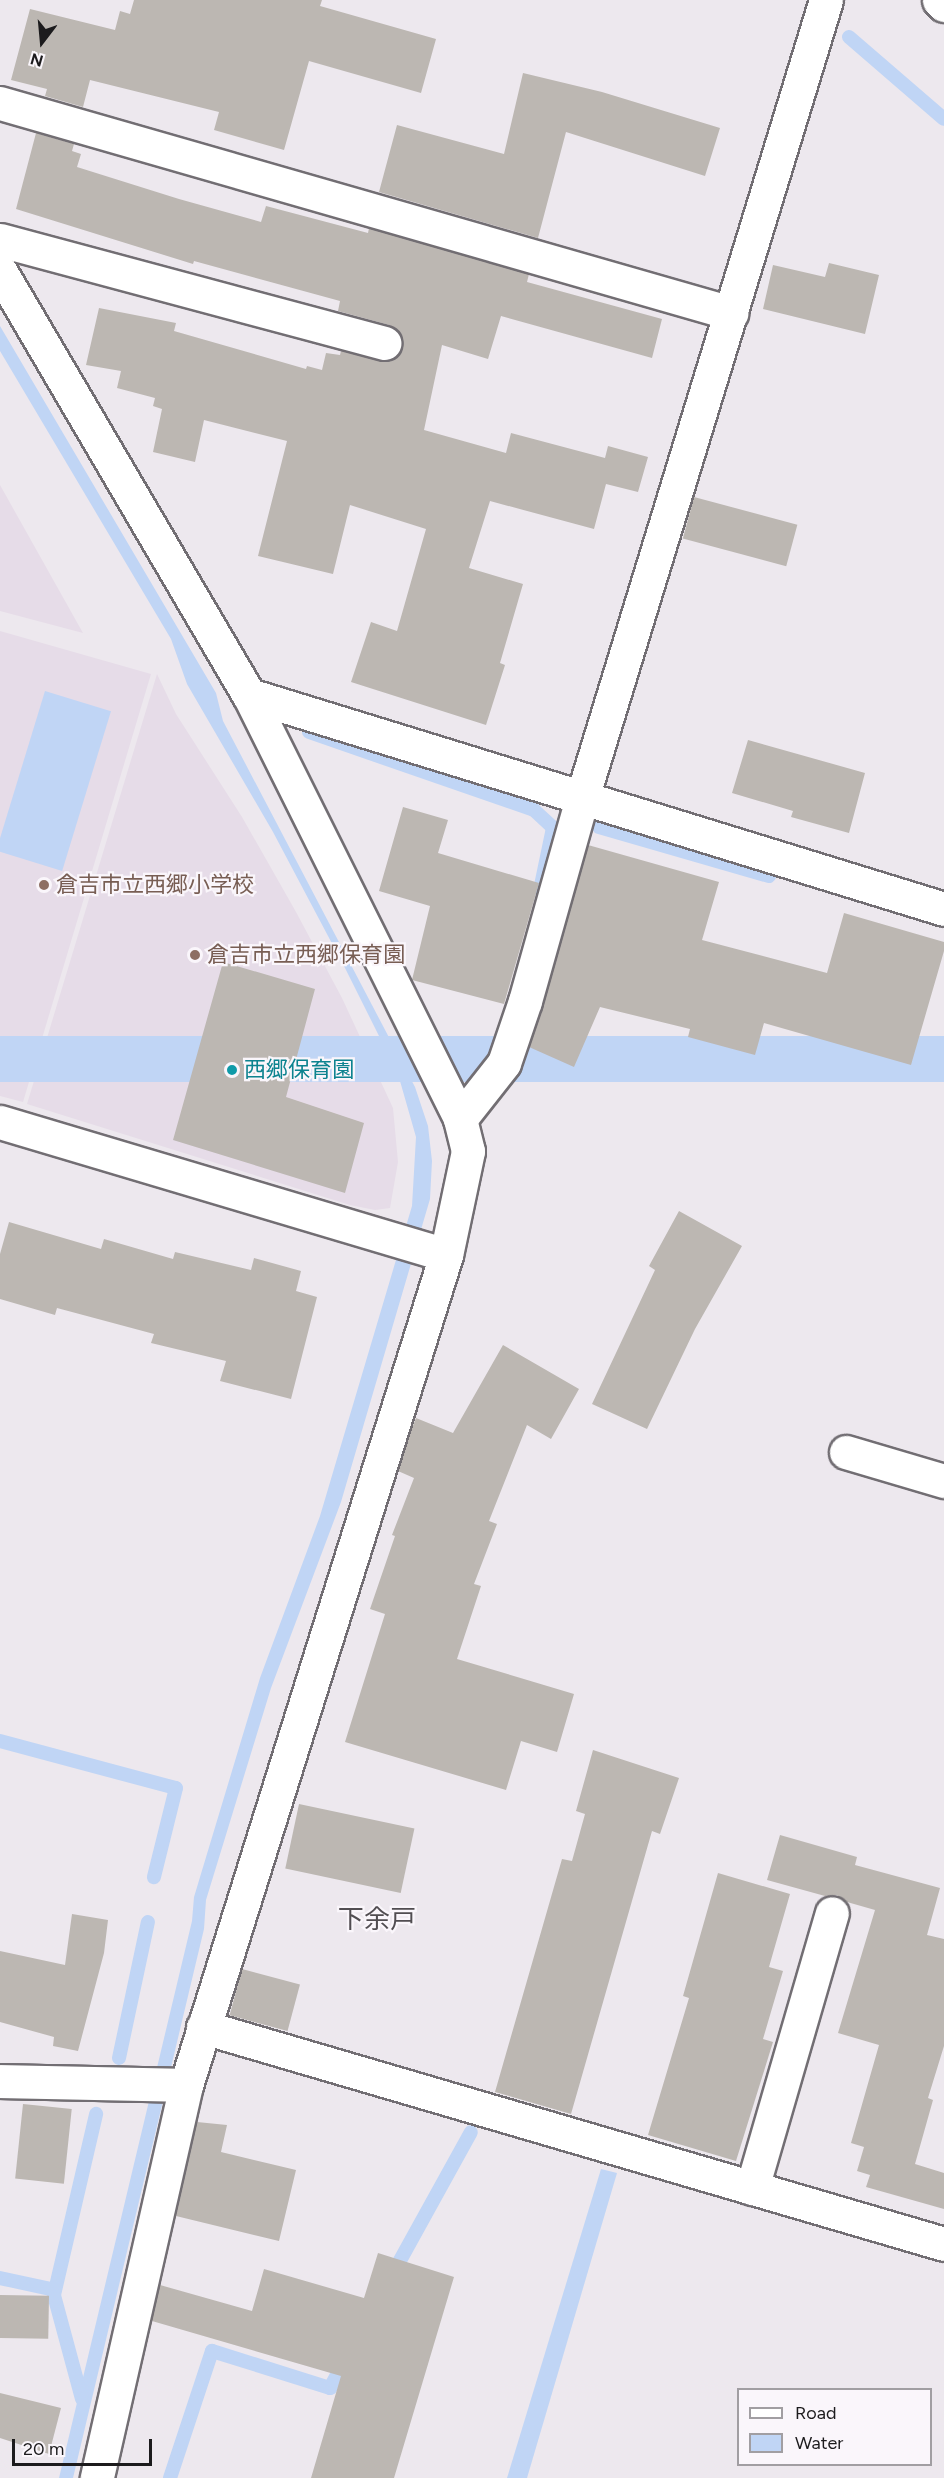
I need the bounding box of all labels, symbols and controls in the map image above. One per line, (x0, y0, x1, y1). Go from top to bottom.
north arrow (12, 12, 72, 72)
text: N (28, 49, 45, 71)
place label: 倉吉市立西郷小学校 (56, 872, 254, 898)
marker: 倉吉市立西郷小学校 (37, 878, 51, 892)
place label: 倉吉市立西郷保育園 (207, 942, 405, 968)
marker: 倉吉市立西郷保育園 (188, 948, 202, 962)
place label: 西郷保育園 (244, 1057, 354, 1083)
marker: 西郷保育園 (225, 1063, 239, 1077)
district label: 下余戸 (338, 1904, 416, 1936)
legend (737, 2388, 932, 2466)
text: Road (795, 2402, 836, 2424)
scale bar (15, 2427, 154, 2465)
text: Water (795, 2432, 843, 2454)
text: 20 m (23, 2438, 64, 2460)

